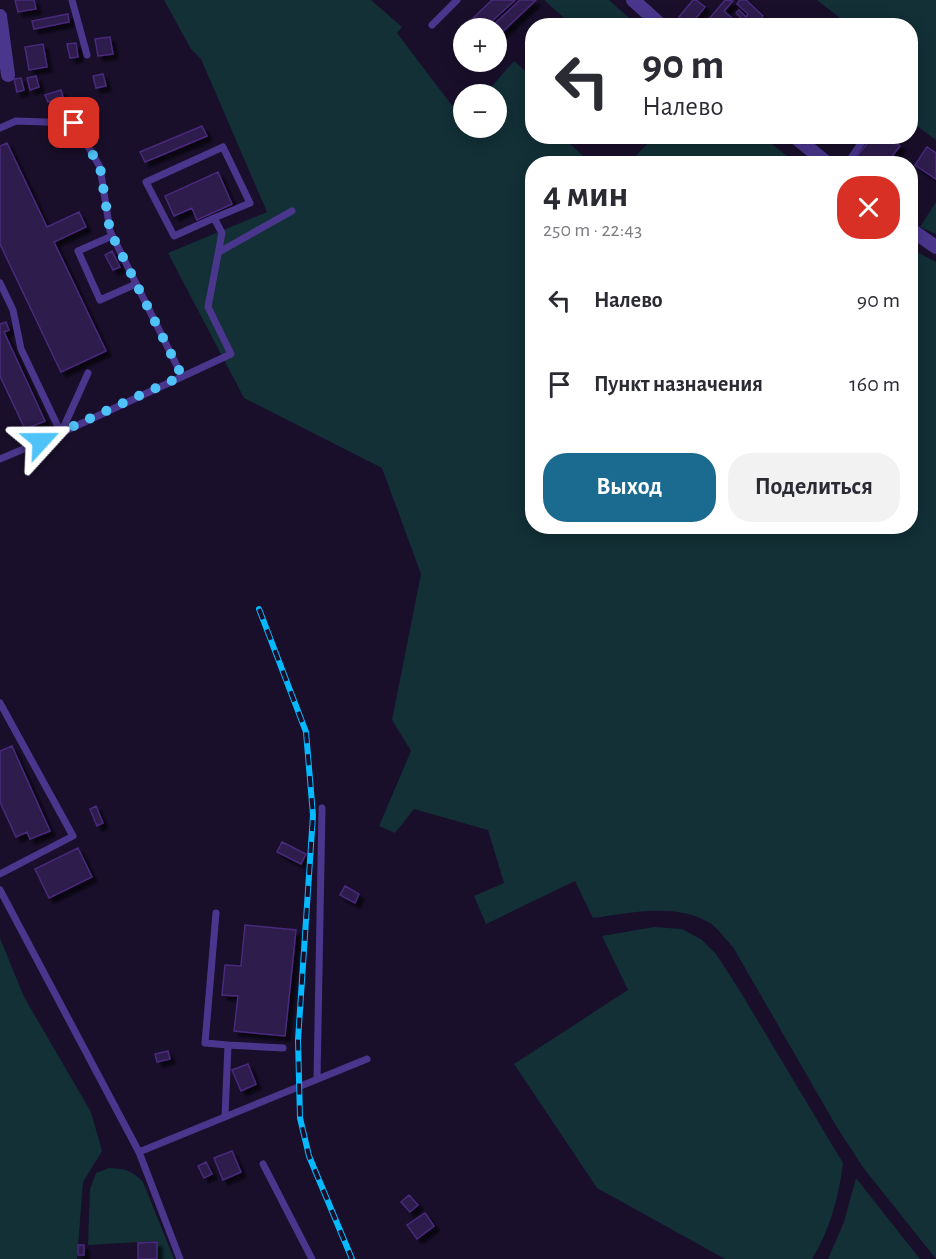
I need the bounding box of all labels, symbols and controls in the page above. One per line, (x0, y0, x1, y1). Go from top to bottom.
map controls (453, 18, 507, 138)
button: + (453, 18, 507, 72)
icon: left (543, 42, 621, 120)
text: 90 m (642, 44, 724, 86)
button: − (453, 84, 507, 138)
text: Налево (642, 93, 724, 120)
pin (48, 97, 99, 148)
icon: arrive (57, 106, 90, 139)
button: close (837, 176, 900, 239)
text: 4 мин (543, 177, 628, 213)
text: 250 m · 22:43 (543, 220, 642, 240)
icon: left (543, 284, 576, 317)
text: Налево (594, 289, 663, 311)
text: 90 m (857, 289, 900, 311)
icon: arrive (543, 368, 576, 401)
text: Пункт назначения (594, 373, 763, 395)
text: 160 m (849, 373, 900, 395)
position arrow (9, 409, 73, 473)
button: Выход (543, 453, 716, 522)
button: Поделиться (728, 453, 900, 522)

